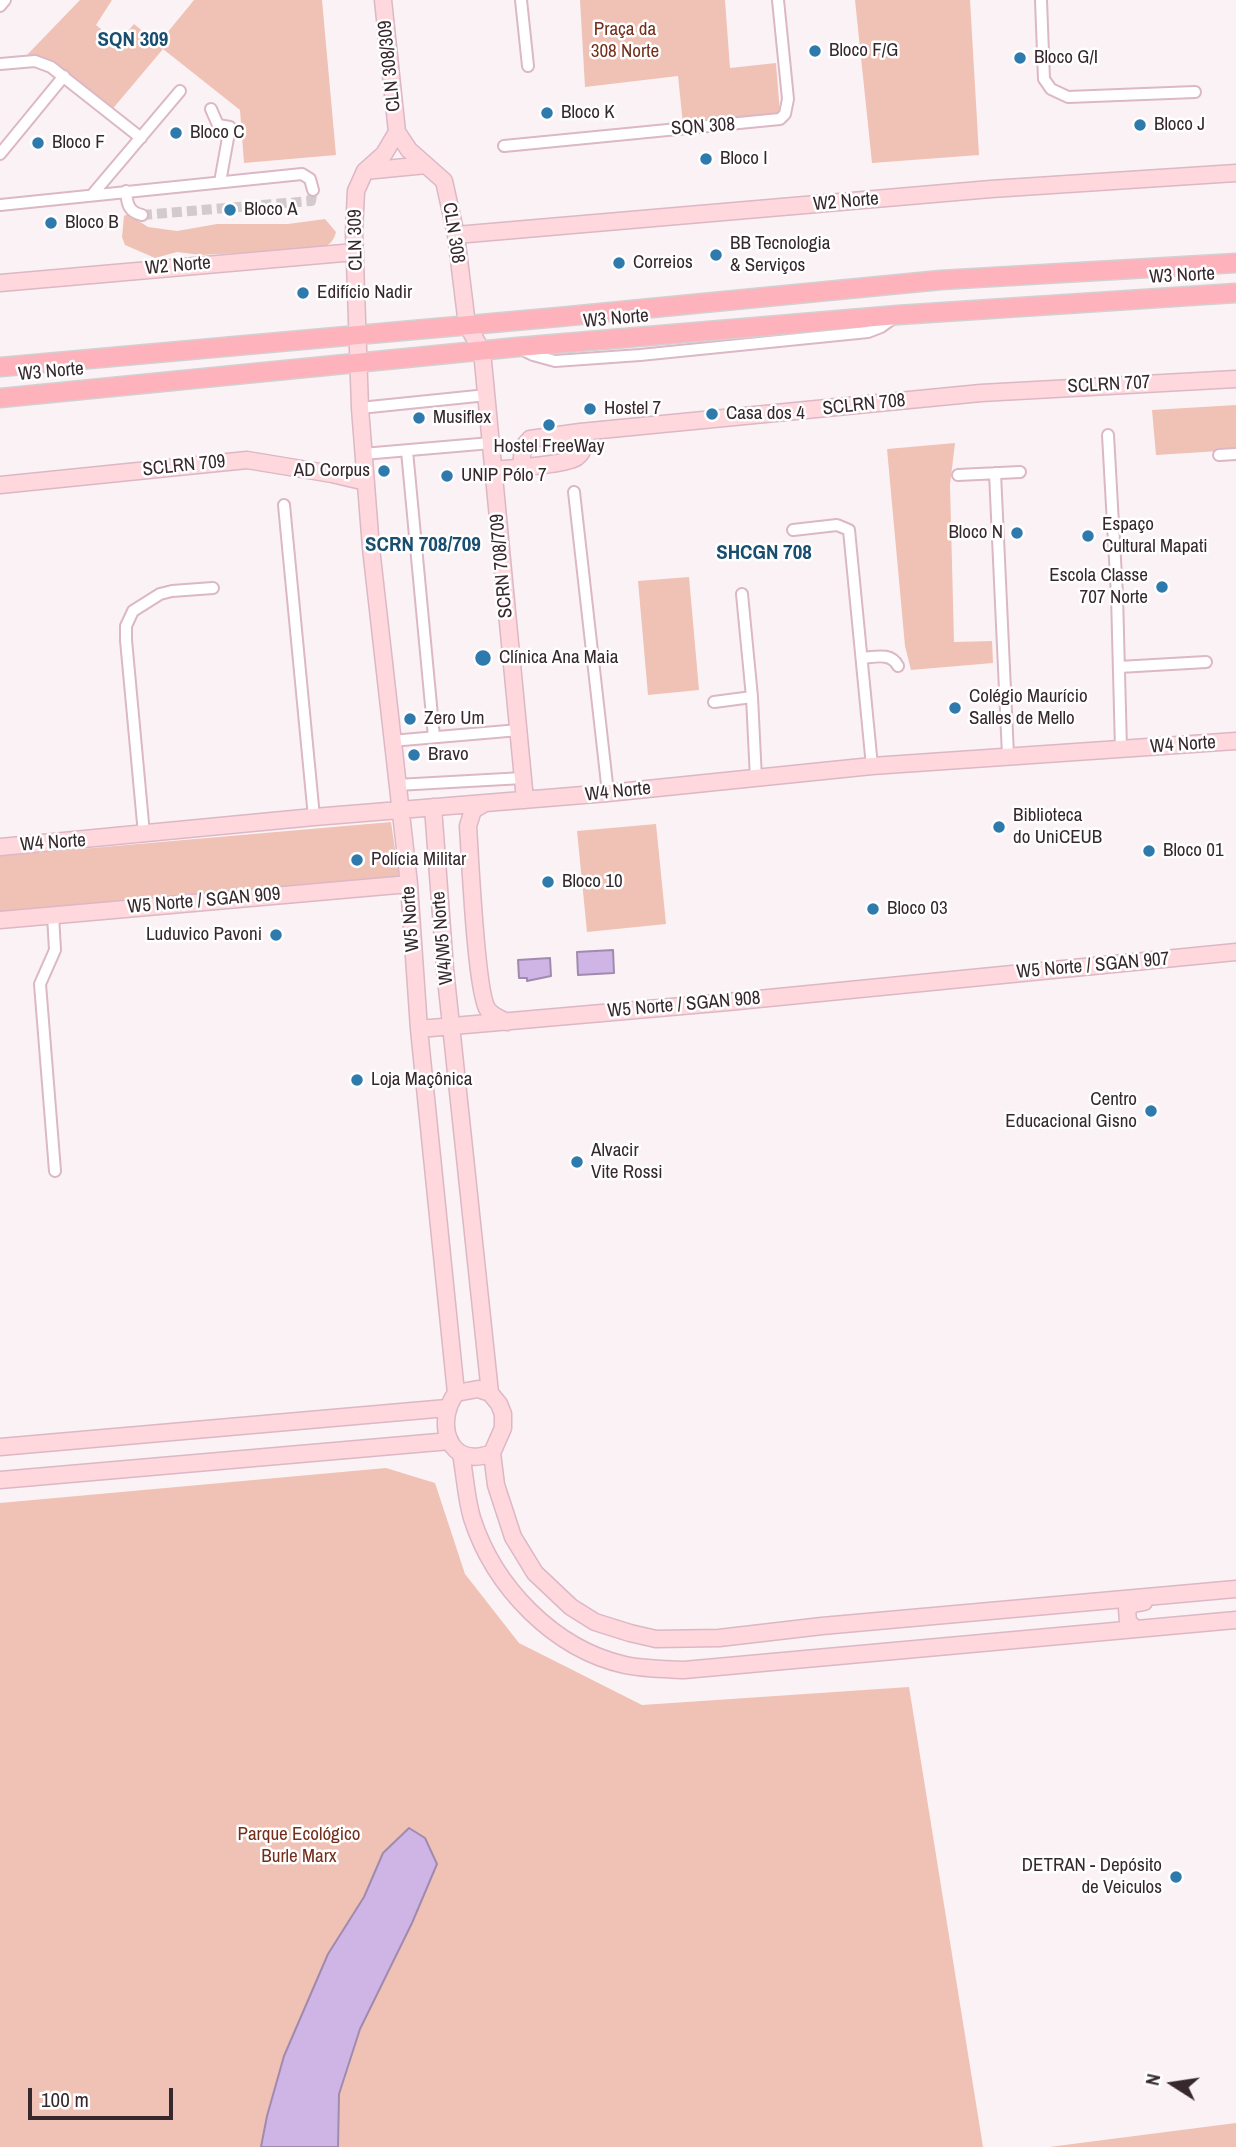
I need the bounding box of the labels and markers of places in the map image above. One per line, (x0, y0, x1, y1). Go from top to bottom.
place label: Bloco F/G (829, 40, 898, 62)
marker: Bloco F/G (807, 43, 823, 59)
place label: Bloco G/I (1034, 47, 1098, 69)
marker: Bloco G/I (1012, 50, 1028, 66)
place label: Bloco K (561, 102, 615, 124)
marker: Bloco K (539, 105, 555, 121)
place label: Bloco J (1154, 114, 1205, 136)
marker: Bloco J (1132, 117, 1148, 133)
place label: Bloco C (190, 122, 245, 144)
marker: Bloco C (168, 125, 184, 141)
place label: Bloco F (52, 132, 105, 154)
marker: Bloco F (30, 135, 46, 151)
place label: Bloco I (720, 148, 768, 170)
marker: Bloco I (698, 151, 714, 167)
place label: Bloco A (244, 199, 298, 221)
marker: Bloco A (222, 202, 238, 218)
place label: Bloco B (65, 212, 119, 234)
marker: Bloco B (43, 215, 59, 231)
place label: BB Tecnologia & Serviços (730, 233, 830, 277)
marker: BB Tecnologia & Serviços (708, 247, 724, 263)
place label: Correios (633, 252, 693, 274)
marker: Correios (611, 255, 627, 271)
place label: Edifício Nadir (317, 282, 412, 304)
marker: Edifício Nadir (295, 285, 311, 301)
place label: Hostel 7 (604, 398, 661, 420)
marker: Hostel 7 (582, 401, 598, 417)
place label: Casa dos 4 (726, 403, 805, 425)
marker: Casa dos 4 (704, 406, 720, 422)
place label: Musiflex (433, 407, 491, 429)
marker: Musiflex (411, 410, 427, 426)
marker: Hostel FreeWay (541, 417, 557, 433)
place label: Hostel FreeWay (493, 436, 605, 458)
place label: AD Corpus (294, 460, 370, 482)
marker: AD Corpus (376, 463, 392, 479)
place label: UNIP Pólo 7 (461, 465, 547, 487)
marker: UNIP Pólo 7 (439, 468, 455, 484)
place label: Espaço Cultural Mapati (1102, 514, 1208, 558)
place label: Bloco N (948, 522, 1003, 544)
marker: Bloco N (1009, 525, 1025, 541)
marker: Espaço Cultural Mapati (1080, 528, 1096, 544)
place label: Escola Classe 707 Norte (1049, 565, 1148, 609)
marker: Escola Classe 707 Norte (1154, 579, 1170, 595)
place label: Clínica Ana Maia (499, 647, 619, 669)
marker: Clínica Ana Maia (473, 648, 493, 668)
place label: Colégio Maurício Salles de Mello (969, 686, 1088, 730)
marker: Colégio Maurício Salles de Mello (947, 700, 963, 716)
place label: Zero Um (424, 708, 485, 730)
marker: Zero Um (402, 711, 418, 727)
place label: Bravo (428, 744, 469, 766)
marker: Bravo (406, 747, 422, 763)
place label: Biblioteca do UniCEUB (1013, 805, 1102, 849)
marker: Biblioteca do UniCEUB (991, 819, 1007, 835)
place label: Bloco 01 (1163, 840, 1224, 862)
marker: Bloco 01 (1141, 843, 1157, 859)
place label: Polícia Militar (371, 849, 466, 871)
marker: Polícia Militar (349, 852, 365, 868)
place label: Bloco 10 (562, 871, 623, 893)
marker: Bloco 10 (540, 874, 556, 890)
place label: Bloco 03 (887, 898, 948, 920)
marker: Bloco 03 (865, 901, 881, 917)
place label: Luduvico Pavoni (146, 924, 262, 946)
marker: Luduvico Pavoni (268, 927, 284, 943)
place label: Loja Maçônica (371, 1069, 472, 1091)
marker: Loja Maçônica (349, 1072, 365, 1088)
place label: Centro Educacional Gisno (1005, 1089, 1137, 1133)
marker: Centro Educacional Gisno (1143, 1103, 1159, 1119)
place label: Alvacir Vite Rossi (591, 1140, 663, 1184)
marker: Alvacir Vite Rossi (569, 1154, 585, 1170)
place label: DETRAN - Depósito de Veiculos (1022, 1855, 1162, 1899)
marker: DETRAN - Depósito de Veiculos (1168, 1869, 1184, 1885)

